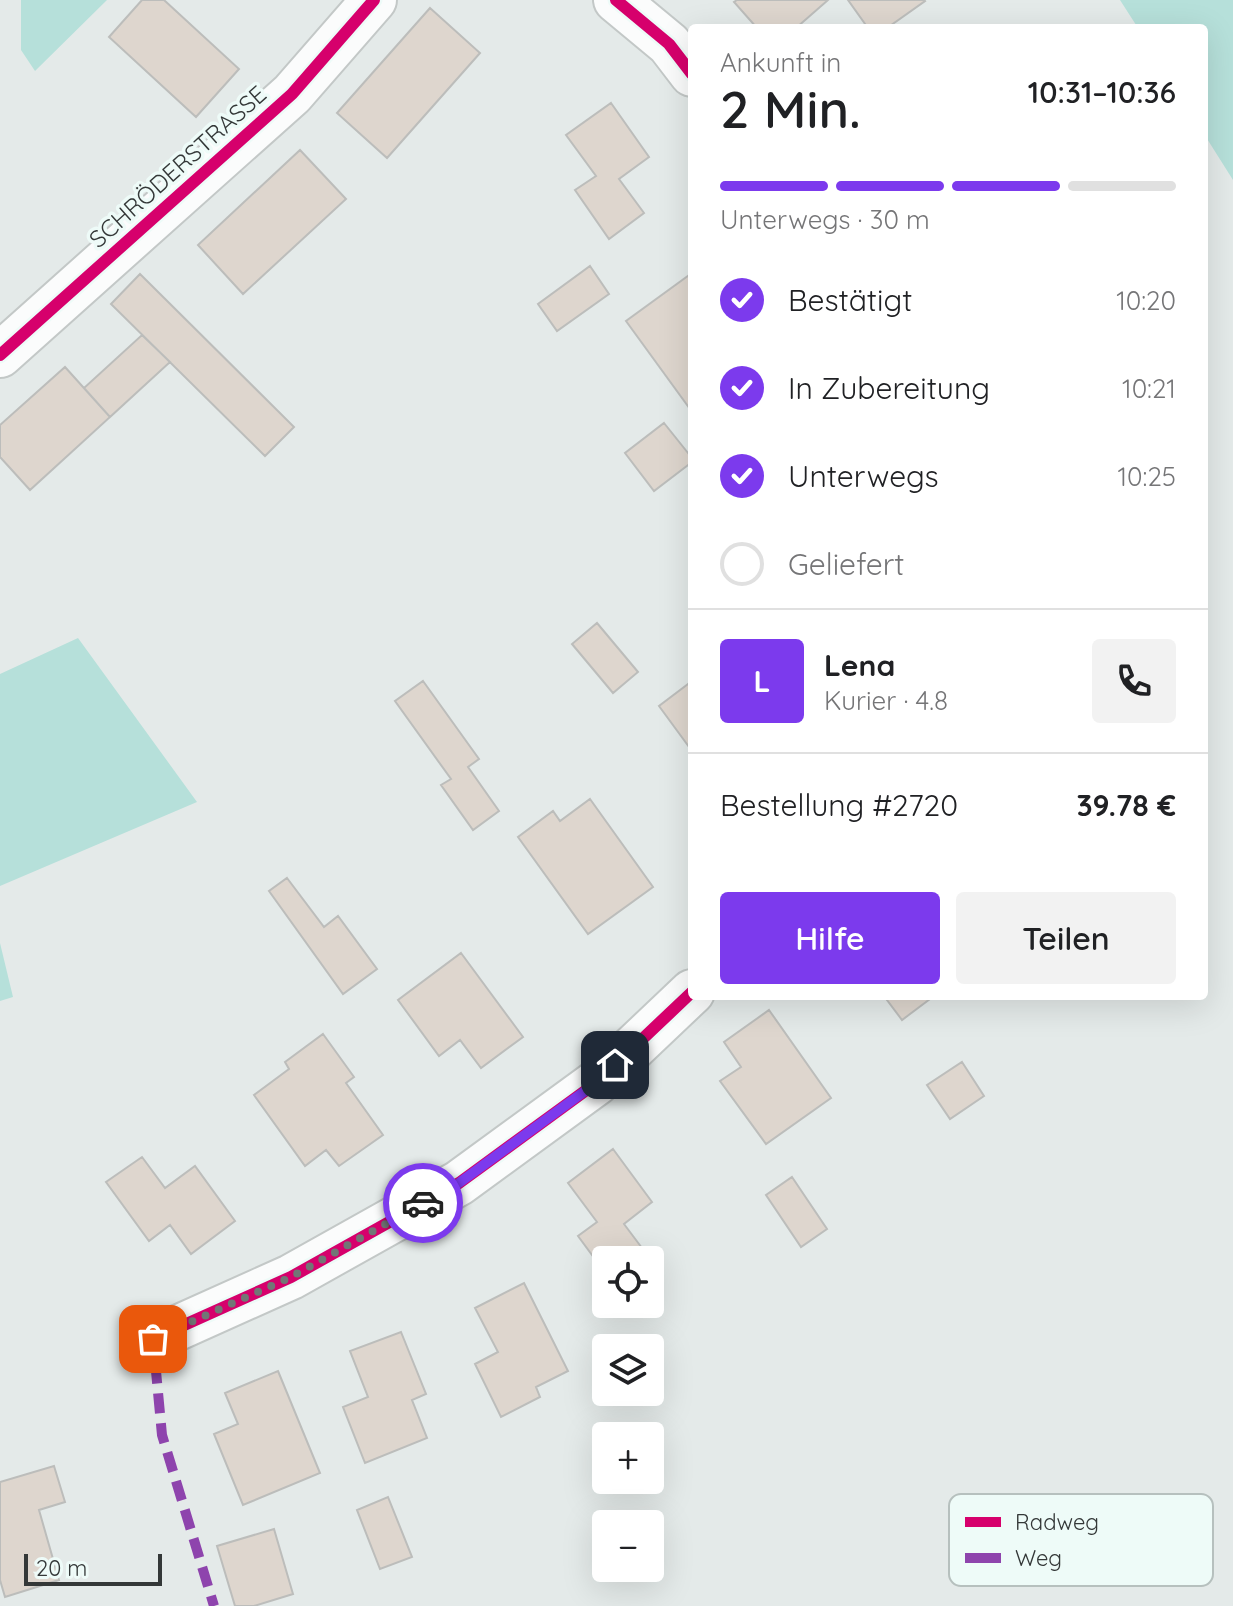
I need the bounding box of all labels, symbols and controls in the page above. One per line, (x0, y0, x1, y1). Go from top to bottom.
text: Ankunft in (720, 46, 841, 79)
text: 10:31–10:36 (1028, 73, 1176, 111)
text: 2 Min. (720, 76, 861, 141)
street label: SCHRÖDERSTRASSE (83, 79, 272, 254)
text: Unterwegs · 30 m (720, 203, 930, 236)
icon: check (720, 278, 764, 322)
text: Bestätigt (788, 281, 912, 319)
text: 10:20 (1116, 284, 1176, 317)
icon: check (720, 366, 764, 410)
text: In Zubereitung (788, 369, 990, 407)
text: 10:21 (1122, 372, 1176, 405)
icon: check (720, 454, 764, 498)
text: Unterwegs (788, 457, 939, 495)
text: 10:25 (1117, 460, 1176, 493)
text: Geliefert (788, 545, 904, 583)
button: phone (1092, 639, 1176, 723)
text: Lena (824, 646, 895, 684)
text: L (754, 662, 770, 700)
text: Kurier · 4.8 (824, 684, 948, 717)
text: Bestellung #2720 (720, 786, 958, 824)
text: 39.78 € (1076, 786, 1176, 824)
button: Hilfe (720, 892, 940, 984)
button: Teilen (956, 892, 1176, 984)
pin (581, 1031, 649, 1099)
icon: home (593, 1043, 637, 1087)
courier (383, 1163, 463, 1243)
icon: car (401, 1181, 445, 1225)
map controls (592, 1246, 664, 1582)
button: locate (592, 1246, 664, 1318)
pin (119, 1305, 187, 1373)
icon: bag (131, 1317, 175, 1361)
button: layers (592, 1334, 664, 1406)
button: + (592, 1422, 664, 1494)
legend (949, 1494, 1213, 1586)
text: Radweg (1015, 1508, 1099, 1536)
button: − (592, 1510, 664, 1582)
text: Weg (1015, 1544, 1062, 1572)
scale bar (24, 1550, 162, 1586)
text: 20 m (36, 1554, 87, 1582)

